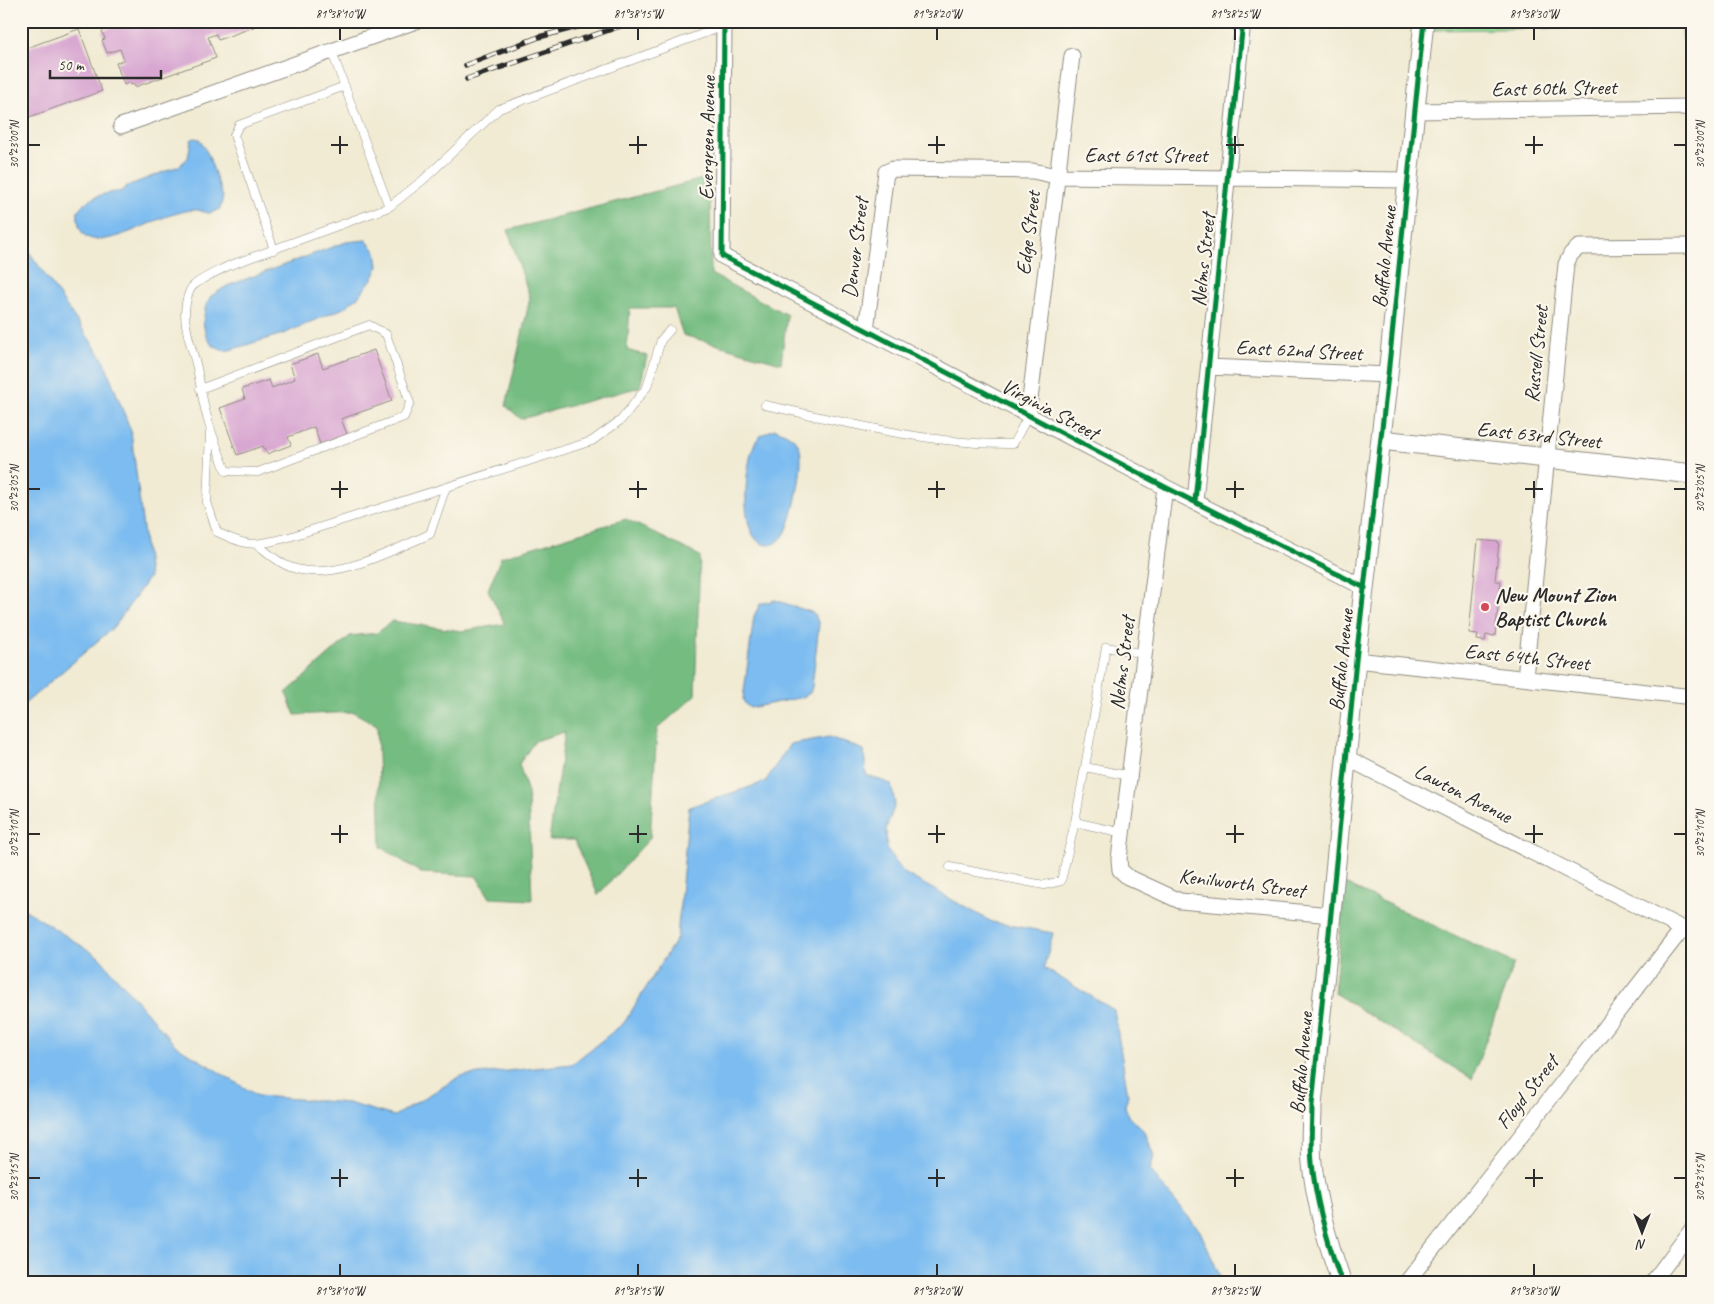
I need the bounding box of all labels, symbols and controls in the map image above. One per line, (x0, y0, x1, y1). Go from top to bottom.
text: 81°38'10"W (316, 6, 367, 22)
text: 81°38'15"W (614, 6, 665, 22)
text: 81°38'20"W (913, 6, 964, 22)
text: 81°38'25"W (1211, 6, 1262, 22)
text: 81°38'30"W (1510, 6, 1561, 22)
scale bar (50, 48, 161, 80)
text: 50 m (58, 56, 85, 75)
street label: East 60th Street (1491, 74, 1619, 102)
street label: Evergreen Avenue (693, 75, 721, 200)
text: 30°23'00"N (6, 120, 22, 169)
text: 30°23'00"N (1692, 120, 1708, 169)
street label: East 61st Street (1085, 142, 1209, 168)
street label: Edge Street (1010, 188, 1046, 276)
street label: Denver Street (836, 193, 874, 300)
street label: Buffalo Avenue (1366, 204, 1402, 309)
street label: Nelms Street (1185, 209, 1221, 308)
street label: Russell Street (1518, 302, 1554, 404)
street label: East 62nd Street (1235, 334, 1365, 366)
street label: Virginia Street (997, 373, 1106, 447)
street label: East 63rd Street (1476, 416, 1604, 455)
text: 30°23'05"N (6, 464, 22, 513)
text: 30°23'05"N (1692, 464, 1708, 513)
place label: New Mount Zion Baptist Church (1495, 582, 1617, 632)
marker: New Mount Zion Baptist Church (1479, 601, 1491, 613)
street label: Buffalo Avenue (1323, 607, 1359, 712)
street label: Nelms Street (1103, 612, 1141, 711)
street label: East 64th Street (1463, 638, 1593, 677)
street label: Lawton Avenue (1410, 757, 1517, 829)
text: 30°23'10"N (6, 809, 22, 858)
text: 30°23'10"N (1692, 809, 1708, 858)
street label: Kenilworth Street (1178, 862, 1309, 904)
street label: Buffalo Avenue (1284, 1010, 1318, 1115)
street label: Floyd Street (1490, 1047, 1566, 1134)
text: 30°23'15"N (6, 1153, 22, 1202)
text: 30°23'15"N (1692, 1153, 1708, 1202)
north arrow (1616, 1206, 1666, 1256)
text: N (1635, 1236, 1646, 1253)
text: 81°38'10"W (316, 1283, 367, 1299)
text: 81°38'15"W (614, 1283, 665, 1299)
text: 81°38'20"W (913, 1283, 964, 1299)
text: 81°38'25"W (1211, 1283, 1262, 1299)
text: 81°38'30"W (1510, 1283, 1561, 1299)

